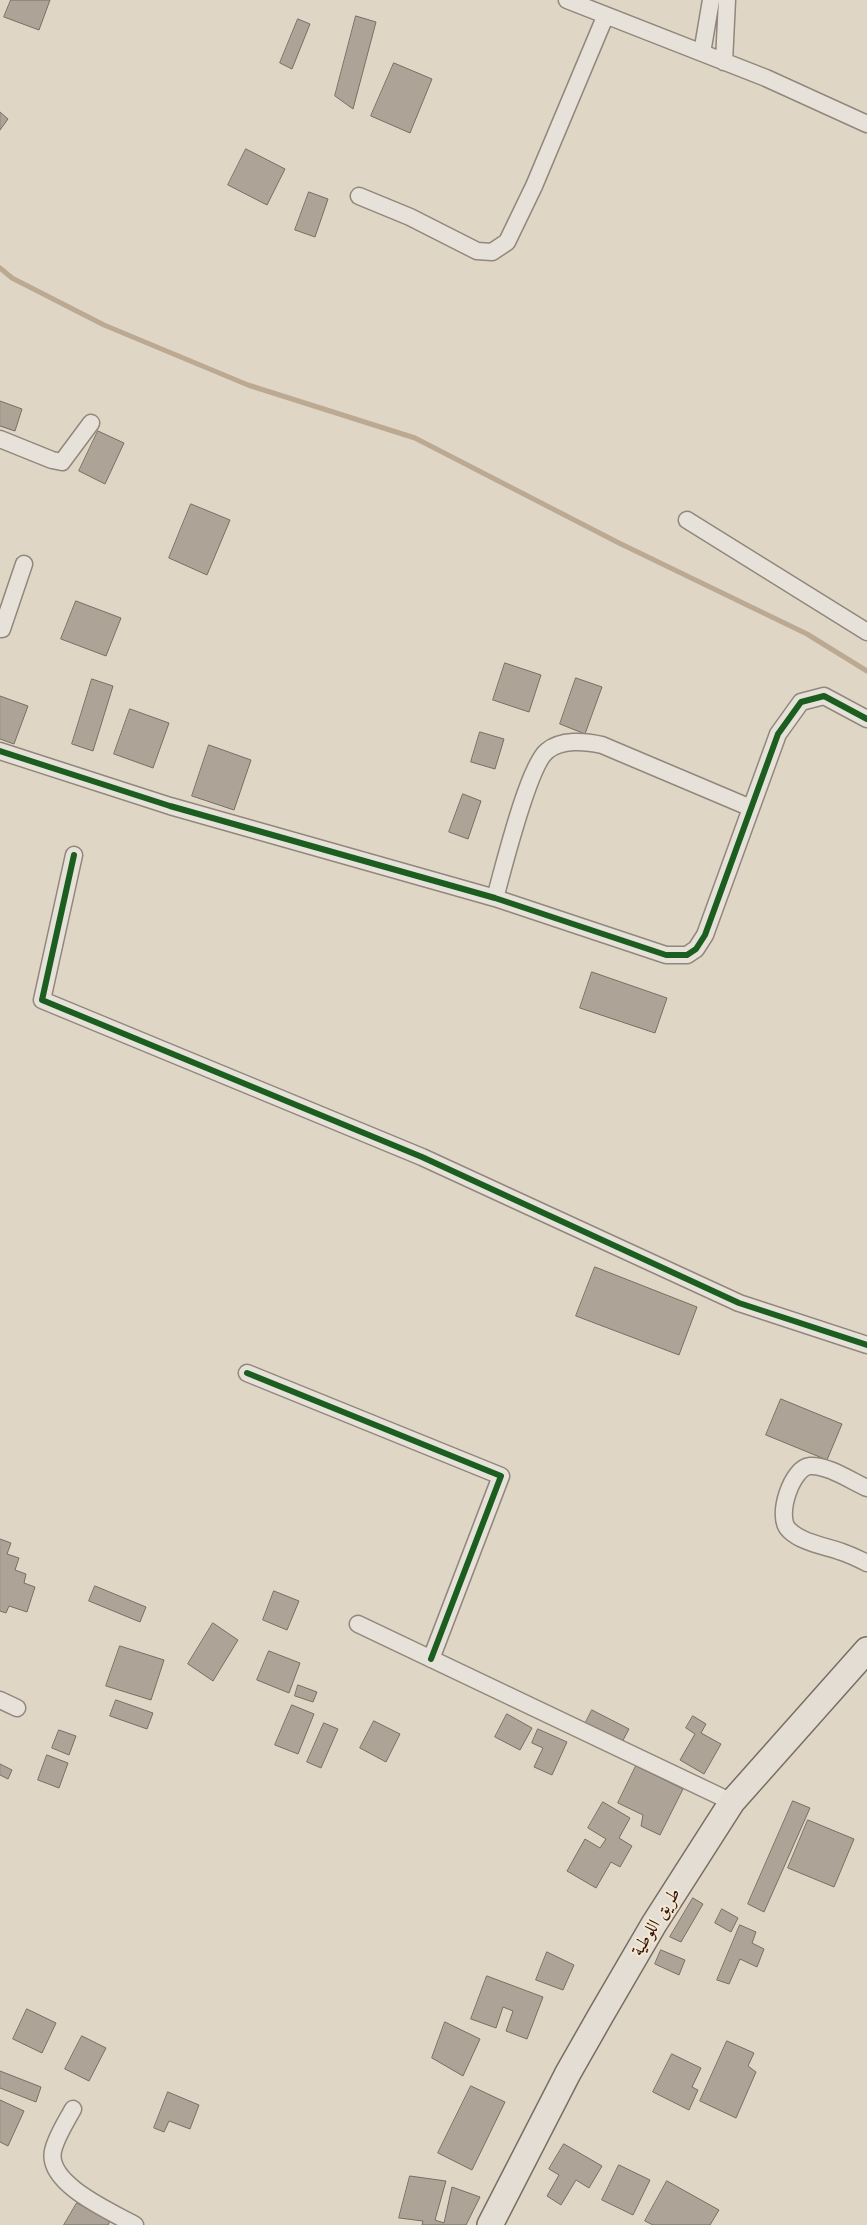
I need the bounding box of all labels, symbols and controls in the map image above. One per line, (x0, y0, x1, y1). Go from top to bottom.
street label: طريق اللوطية (627, 1884, 685, 1960)

